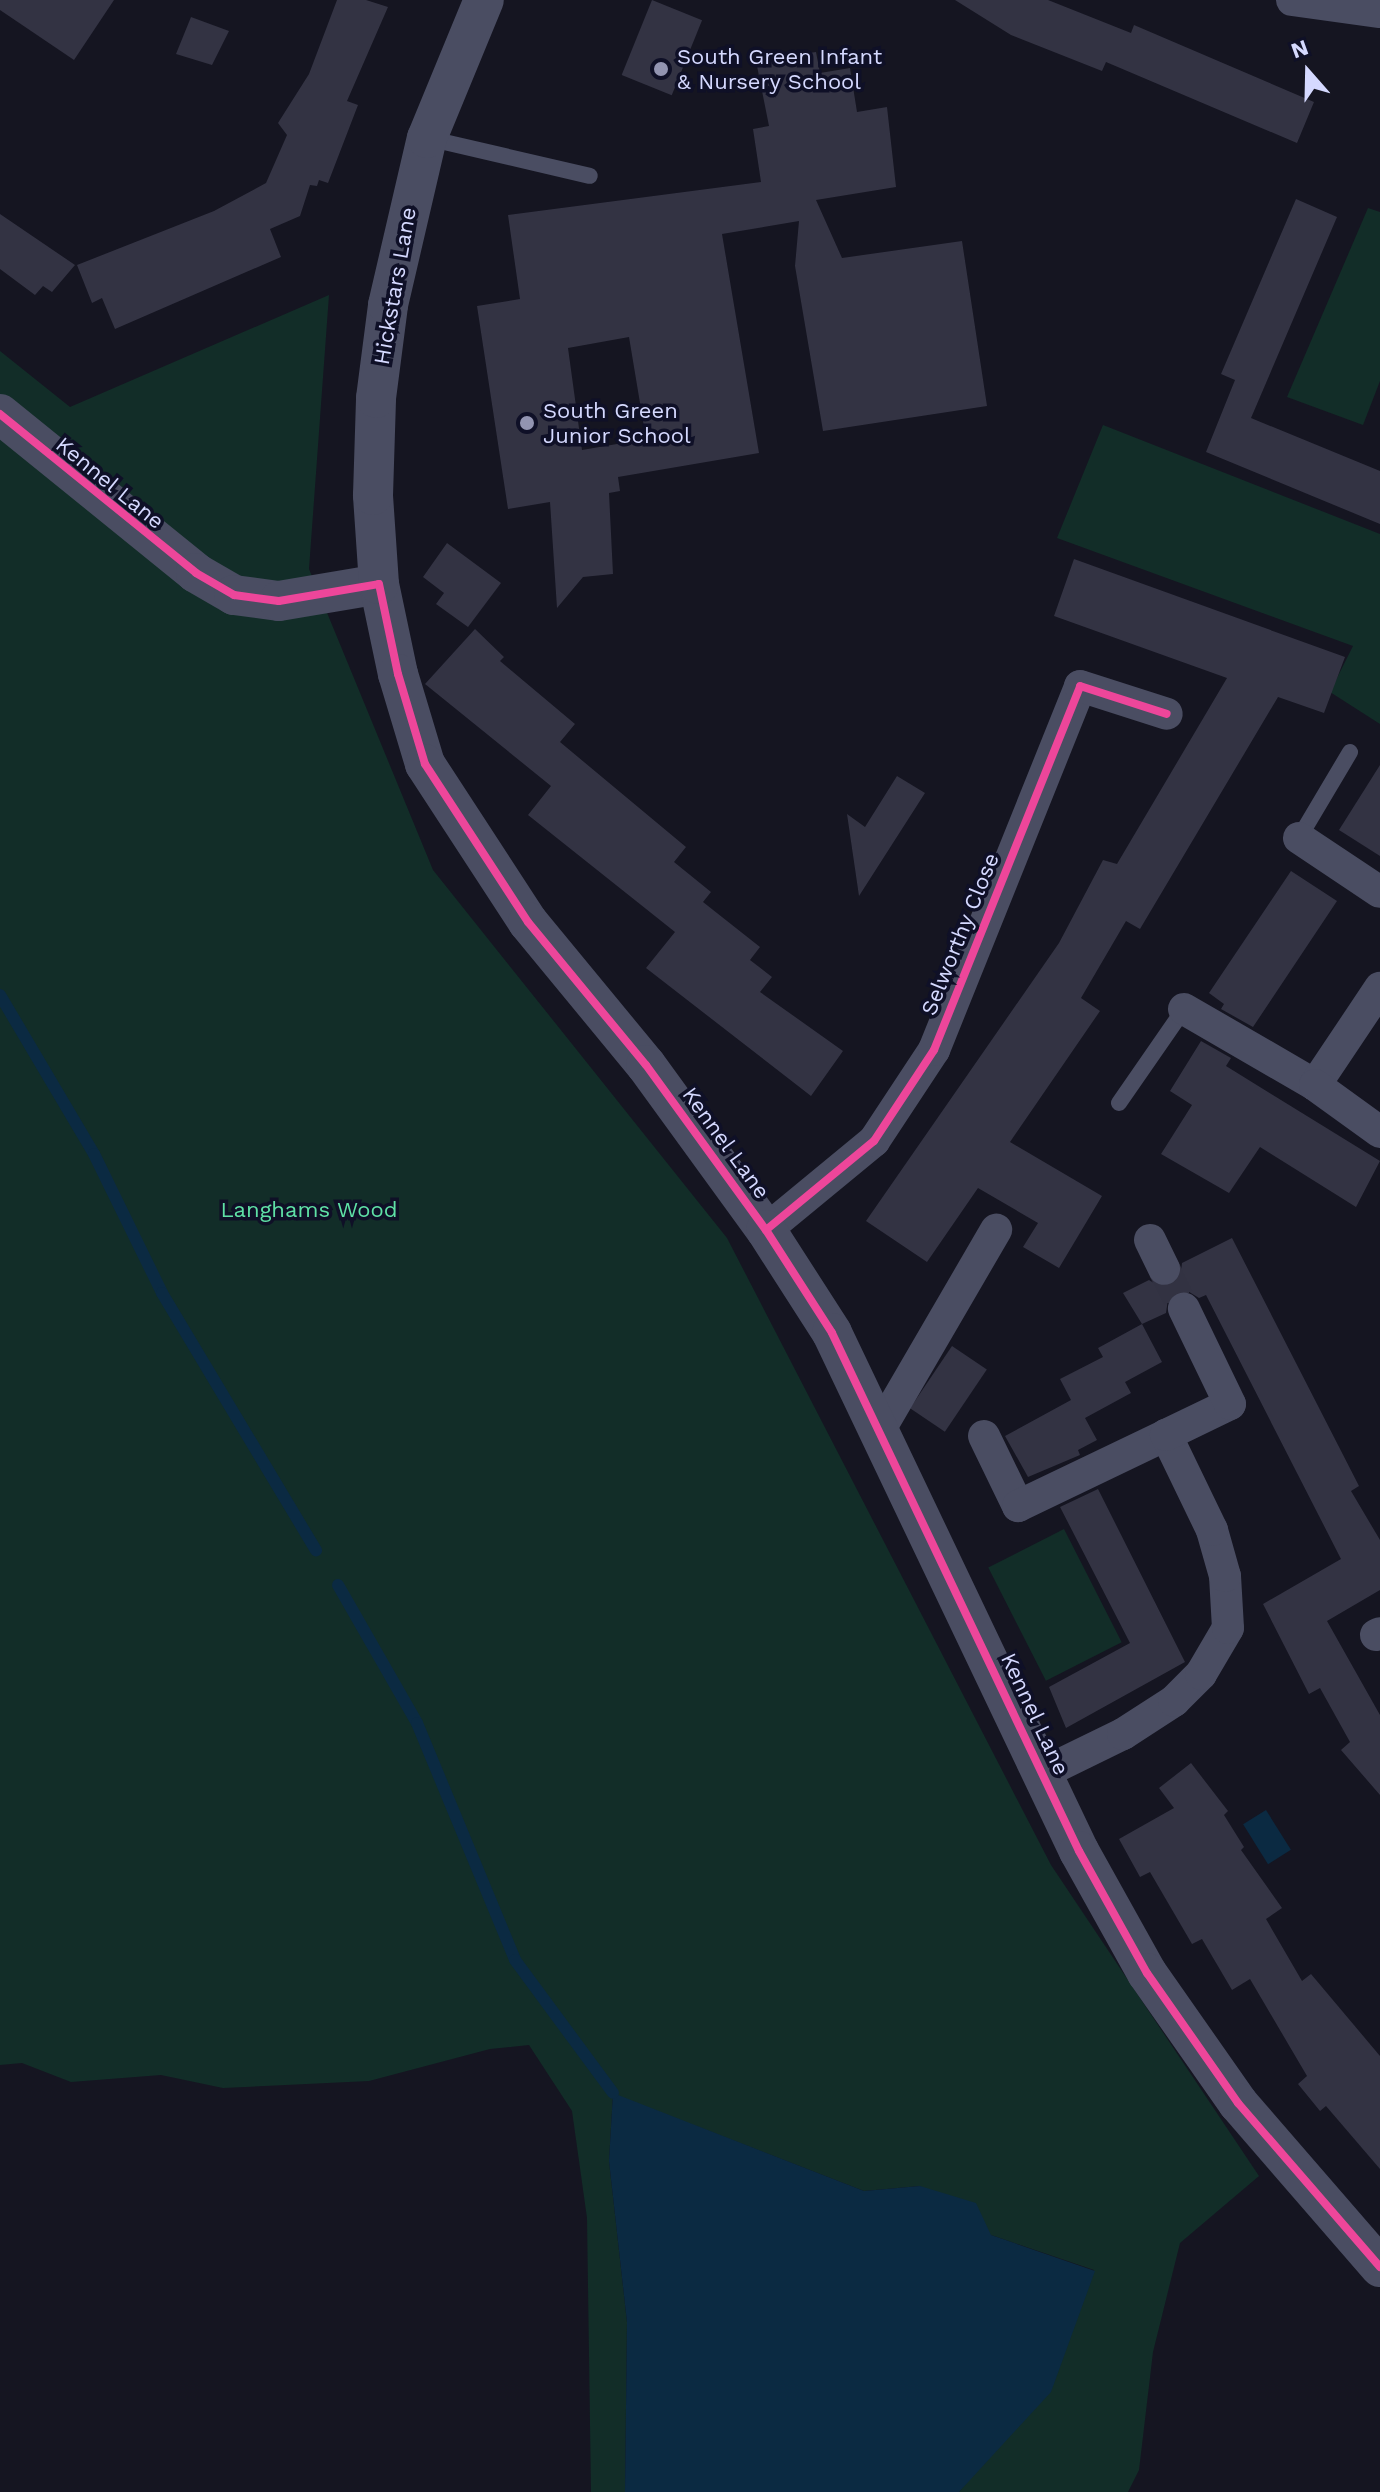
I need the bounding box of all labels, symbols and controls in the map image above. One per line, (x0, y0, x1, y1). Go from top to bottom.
north arrow (1268, 32, 1348, 112)
text: N (1288, 34, 1312, 64)
place label: South Green Infant & Nursery School (677, 43, 882, 94)
marker: South Green Infant & Nursery School (652, 60, 670, 78)
street label: Hickstars Lane (368, 205, 422, 367)
place label: South Green Junior School (543, 397, 691, 448)
marker: South Green Junior School (518, 414, 536, 432)
street label: Kennel Lane (50, 431, 170, 535)
street label: Selworthy Close (915, 849, 1005, 1019)
street label: Kennel Lane (676, 1082, 776, 1204)
park label: Langhams Wood (220, 1197, 398, 1223)
street label: Kennel Lane (995, 1648, 1075, 1780)

